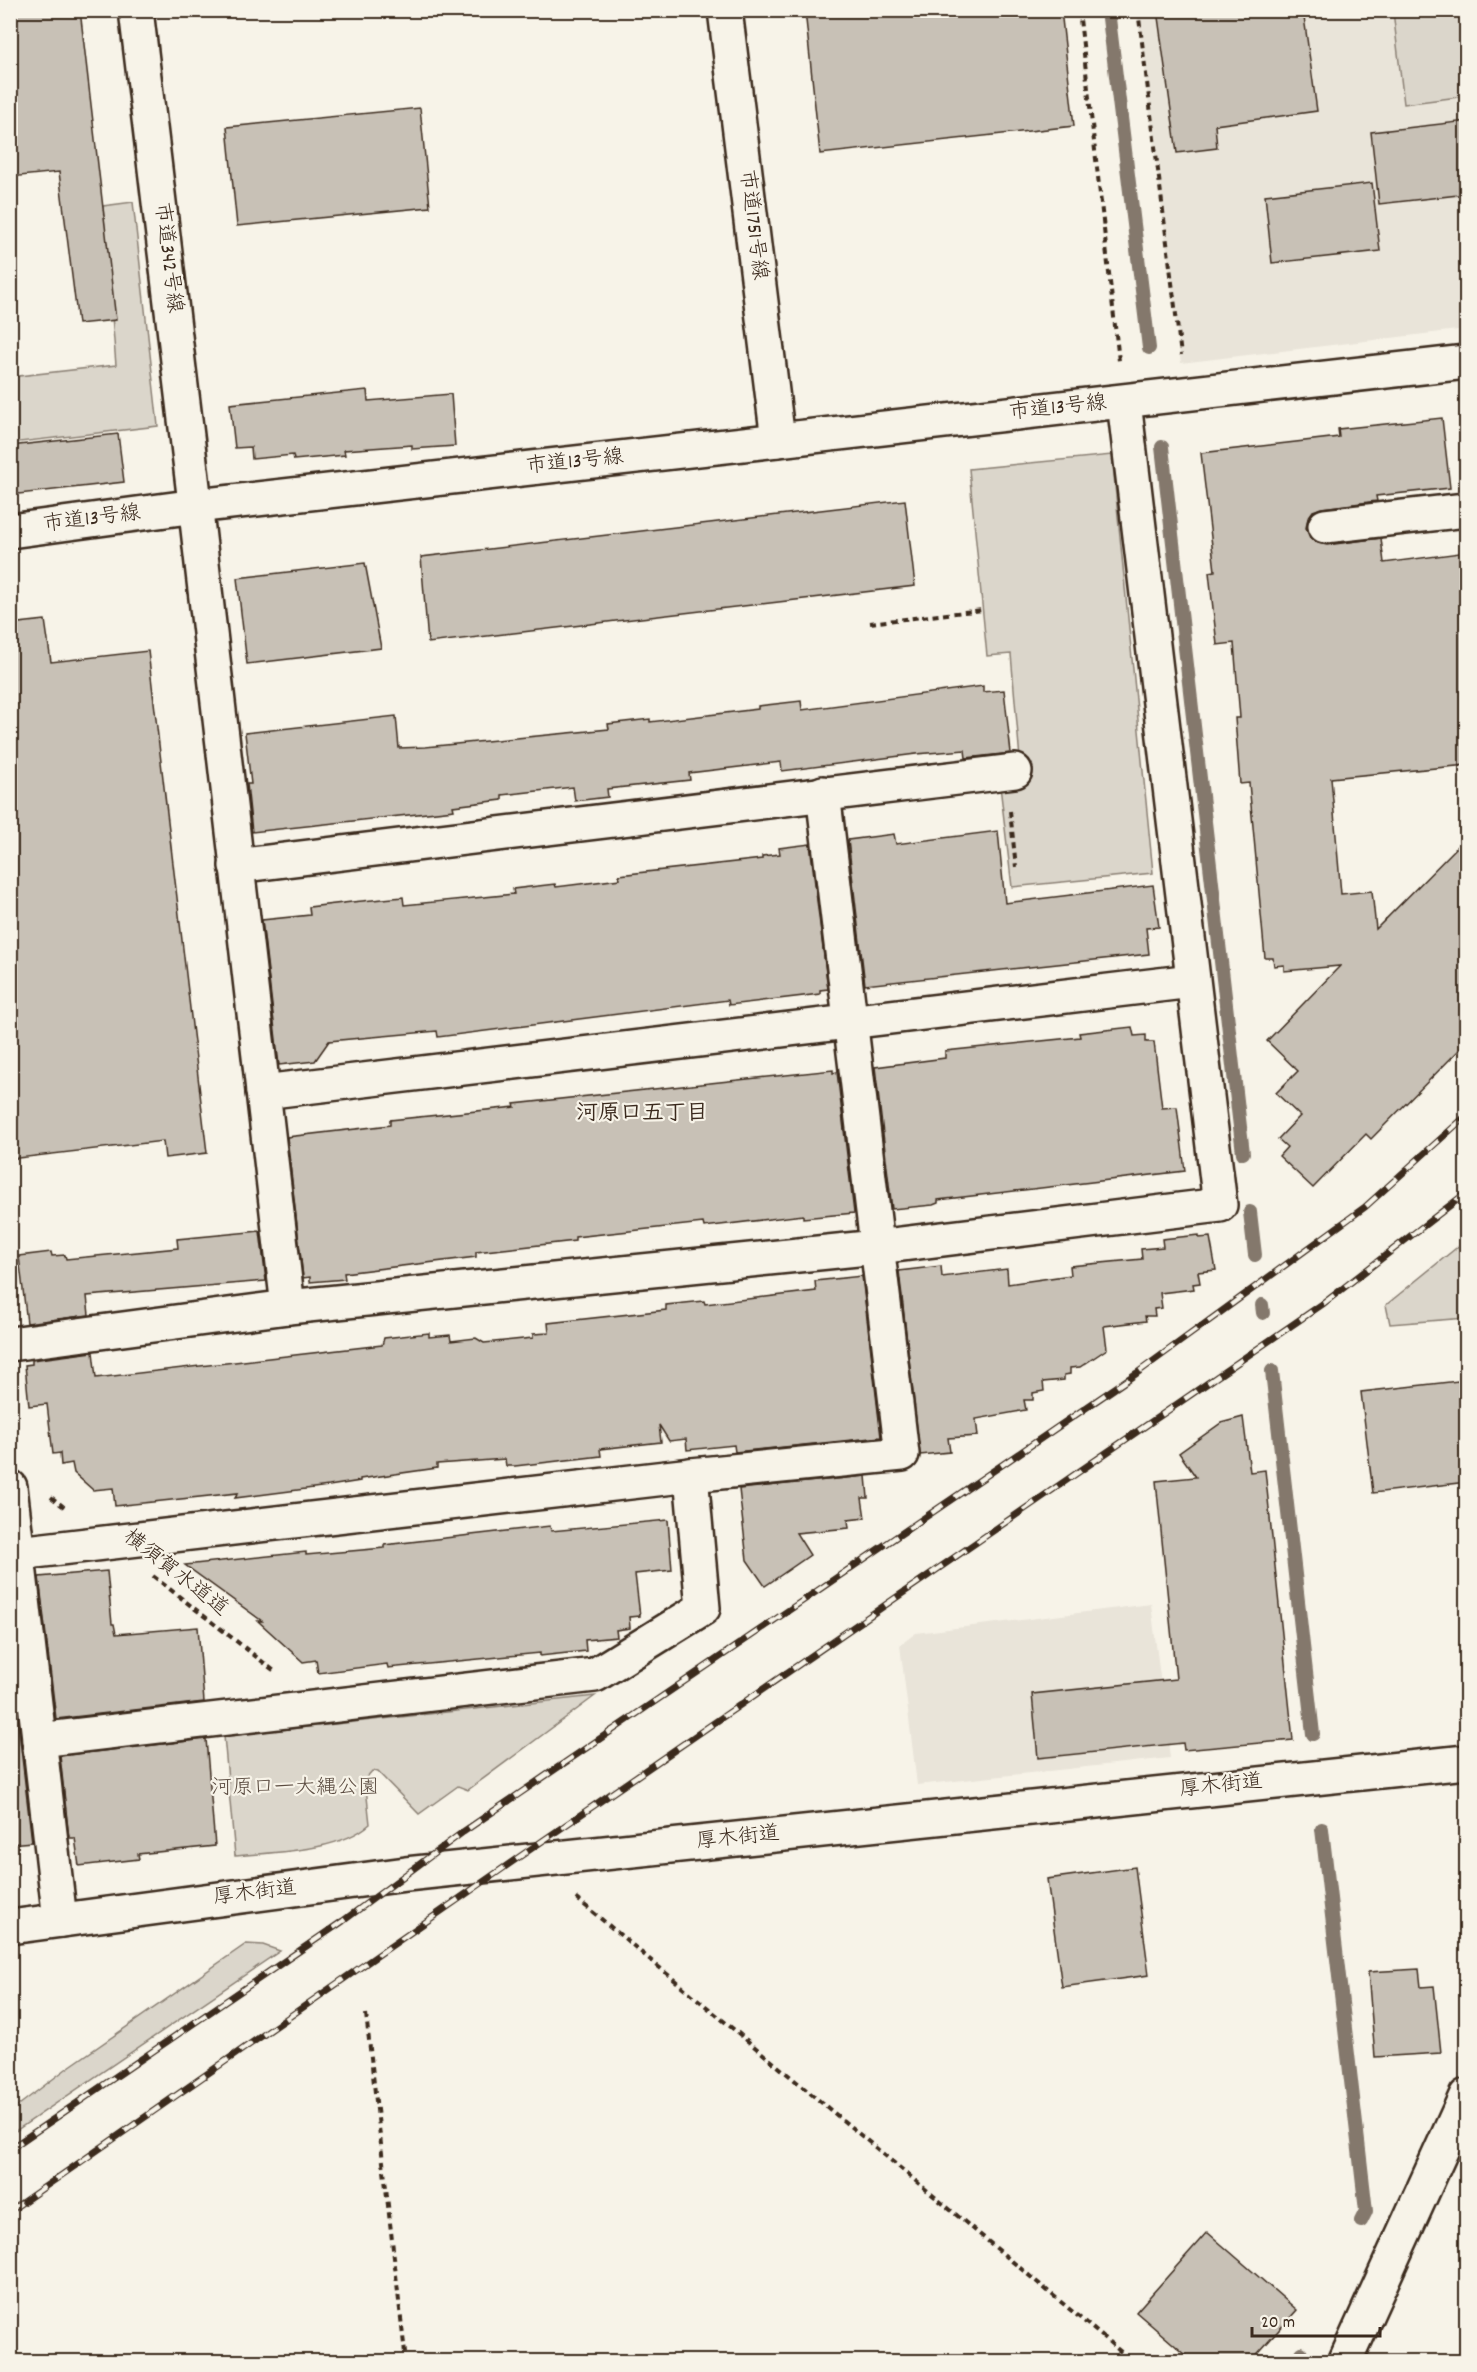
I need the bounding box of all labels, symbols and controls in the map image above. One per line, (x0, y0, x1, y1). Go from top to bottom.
street label: 市道1751号線 (730, 168, 774, 282)
street label: 市道342号線 (145, 201, 189, 315)
street label: 市道13号線 (1008, 389, 1108, 429)
street label: 市道13号線 (525, 443, 625, 483)
street label: 市道13号線 (42, 499, 142, 541)
district label: 河原口五丁目 (576, 1099, 708, 1130)
street label: 横須賀水道道 (116, 1523, 234, 1625)
street label: 厚木街道 (1178, 1768, 1264, 1806)
park label: 河原口一大縄公園 (211, 1774, 379, 1804)
street label: 厚木街道 (695, 1820, 781, 1858)
street label: 厚木街道 (211, 1874, 299, 1914)
scale bar (1252, 2300, 1380, 2338)
text: 20 m (1261, 2311, 1295, 2336)

